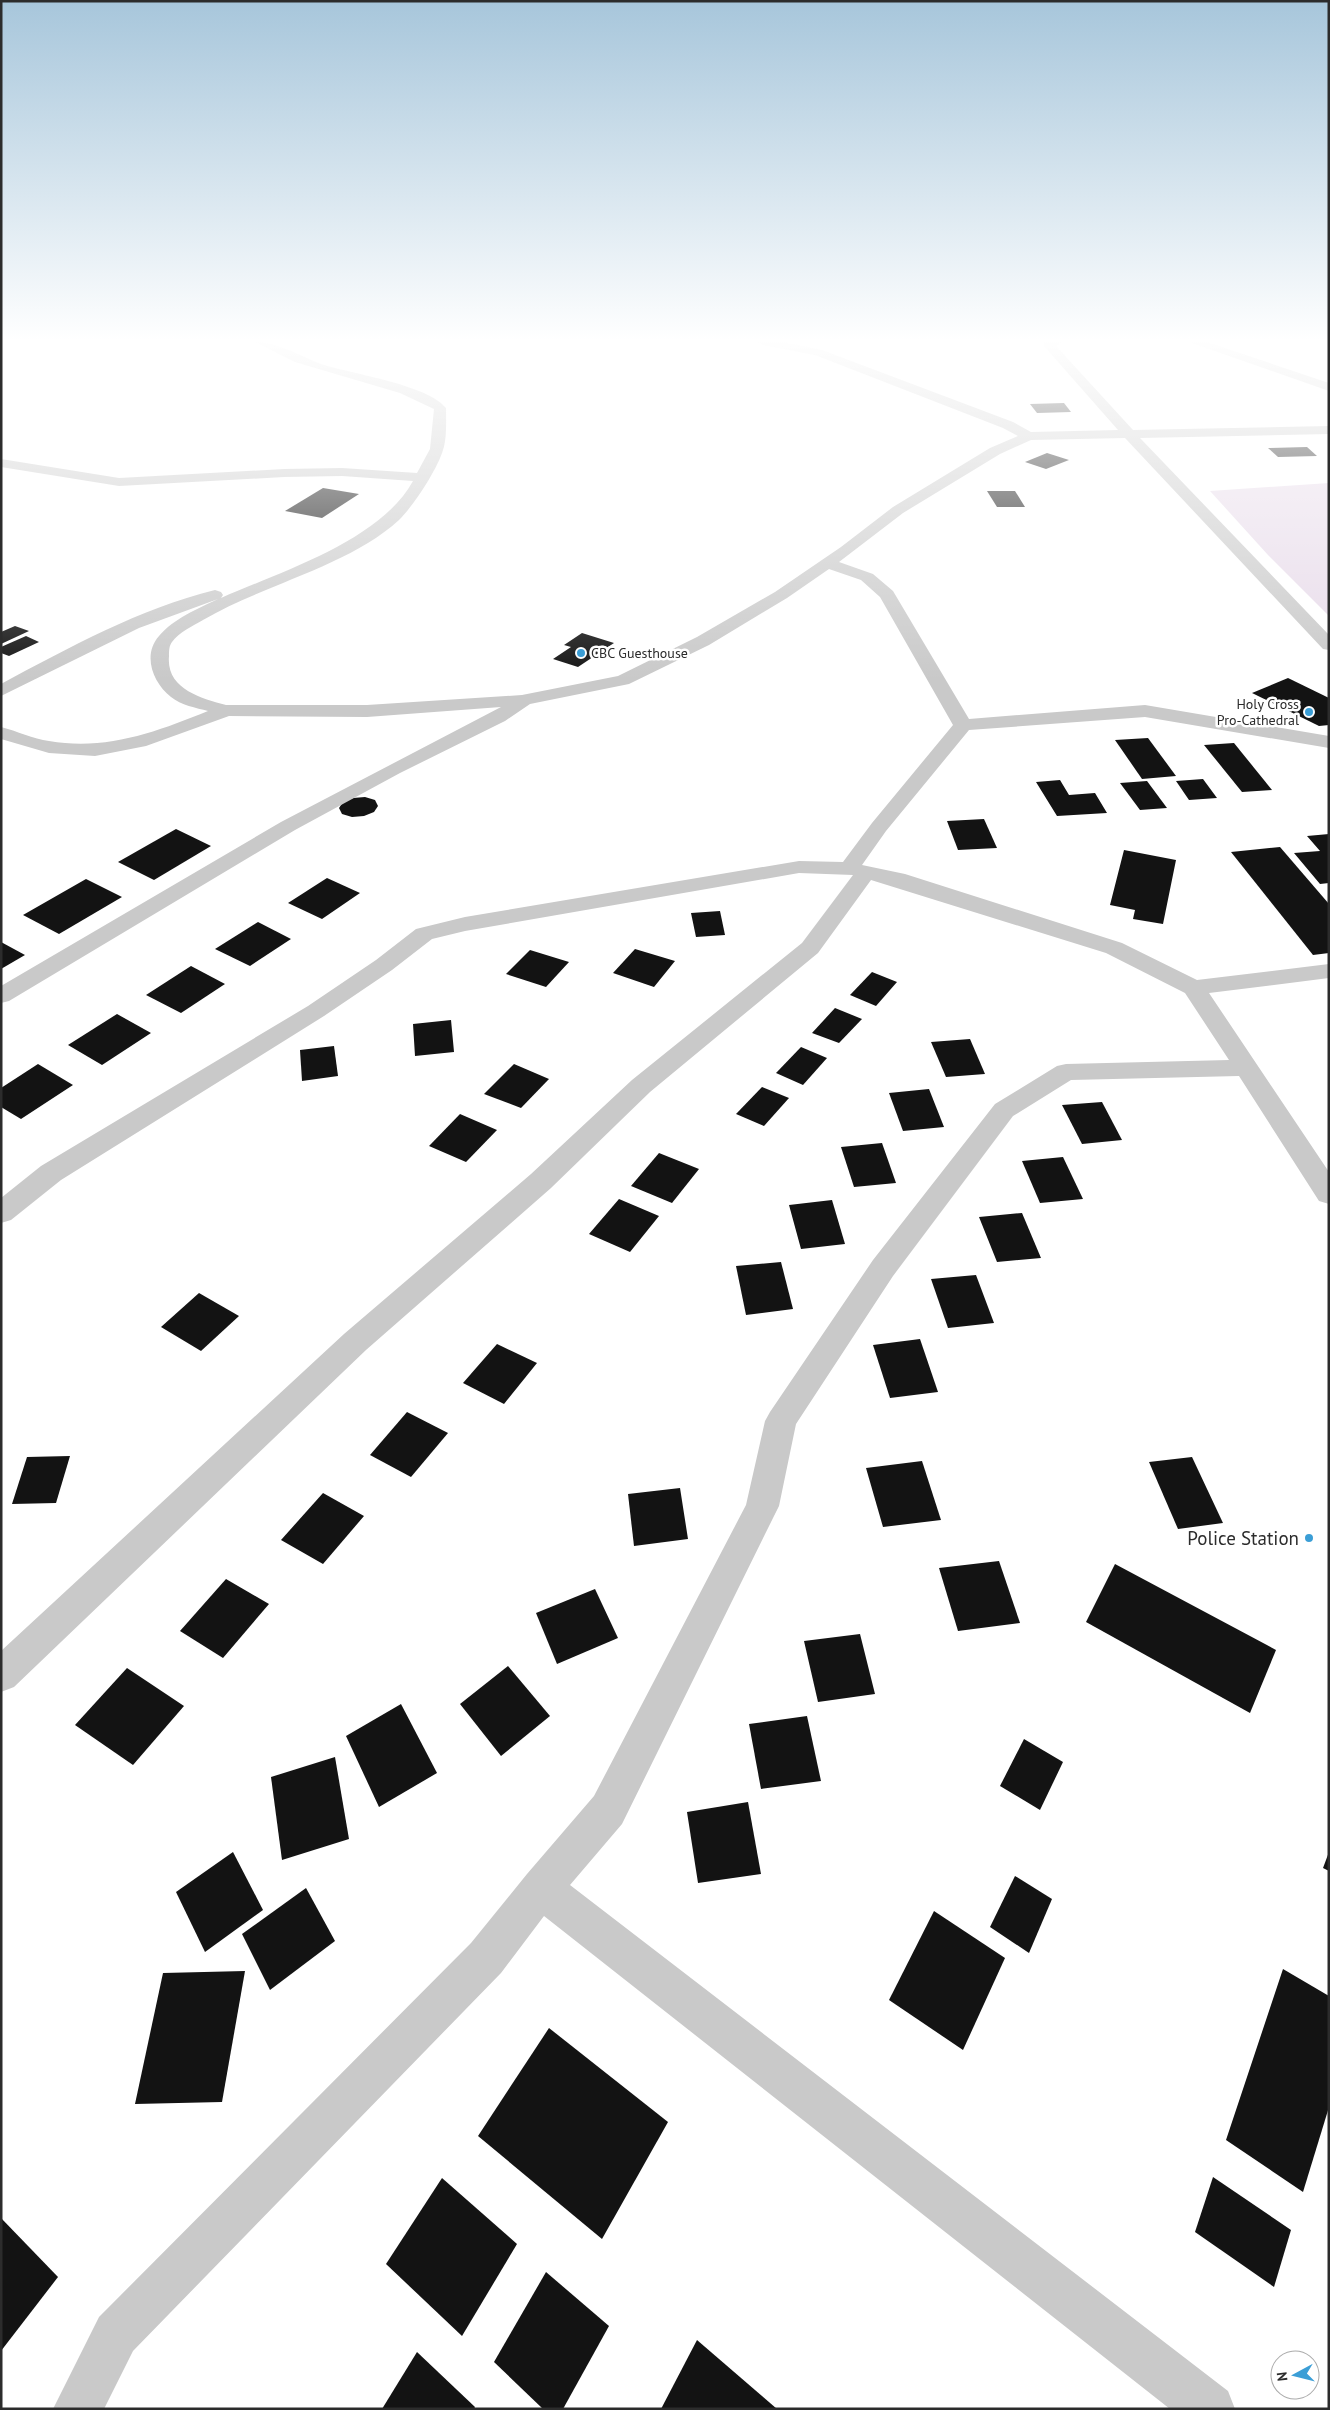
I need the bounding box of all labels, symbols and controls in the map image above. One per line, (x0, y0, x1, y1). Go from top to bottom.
place label: CBC Guesthouse (591, 644, 688, 662)
marker: CBC Guesthouse (575, 647, 587, 659)
place label: Holy Cross Pro-Cathedral (1217, 695, 1299, 729)
marker: Holy Cross Pro-Cathedral (1303, 706, 1315, 718)
place label: Police Station (1187, 1526, 1299, 1550)
marker: Police Station (1303, 1532, 1315, 1544)
north arrow (1270, 2350, 1320, 2400)
text: N (1273, 2371, 1292, 2382)

